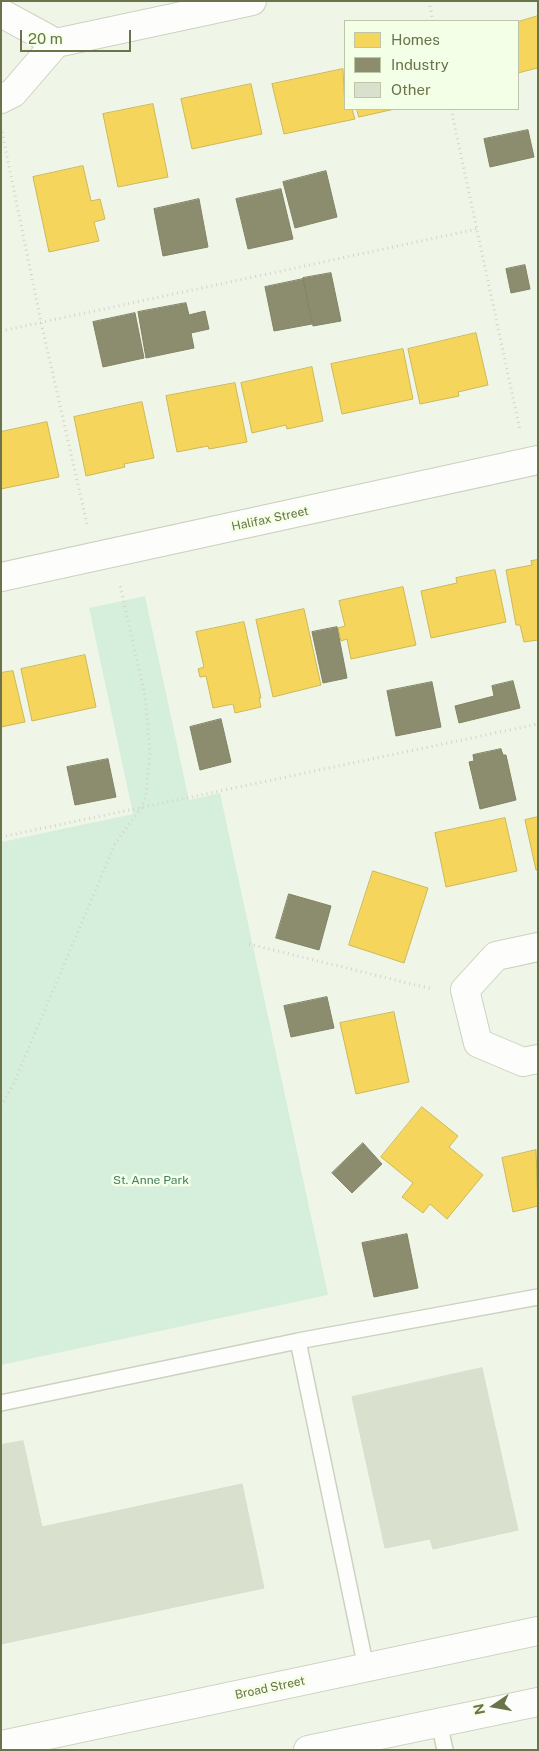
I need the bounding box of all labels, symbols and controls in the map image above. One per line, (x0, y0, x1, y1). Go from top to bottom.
scale bar (22, 20, 134, 52)
legend (344, 20, 519, 110)
text: 20 m (28, 30, 63, 47)
text: Homes (391, 31, 440, 48)
text: Industry (391, 56, 449, 73)
text: Other (391, 81, 431, 98)
street label: Halifax Street (230, 504, 310, 534)
park label: St. Anne Park (113, 1173, 189, 1187)
street label: Broad Street (234, 1674, 306, 1702)
north arrow (469, 1681, 519, 1731)
text: N (470, 1702, 488, 1716)

